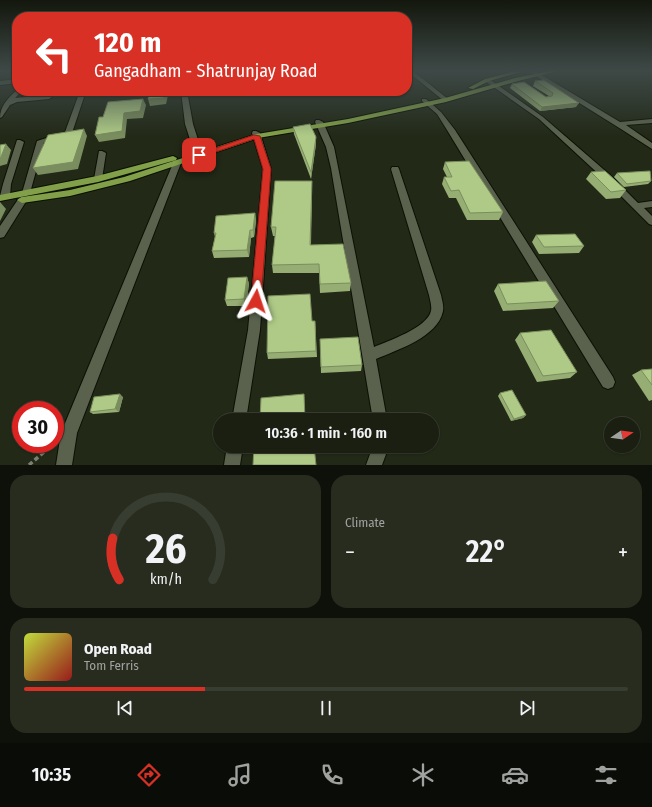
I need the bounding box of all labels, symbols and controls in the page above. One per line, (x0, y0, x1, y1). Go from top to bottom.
text: 120 m (94, 26, 161, 59)
icon: left (28, 28, 80, 80)
text: Gangadham - Shatrunjay Road (94, 60, 317, 82)
pin (182, 138, 216, 172)
icon: arrive (188, 144, 210, 166)
position arrow (235, 280, 277, 322)
speed limit sign: 30 (12, 401, 64, 453)
north arrow (604, 417, 640, 453)
map controls (604, 417, 640, 453)
text: 10:36 · 1 min · 160 m (265, 424, 387, 442)
text: Climate (345, 515, 385, 530)
text: 26 (144, 523, 186, 573)
text: 22° (466, 534, 507, 570)
text: − (345, 539, 355, 566)
text: + (618, 539, 628, 566)
text: km/h (150, 570, 181, 587)
text: Open Road (84, 640, 152, 658)
text: Tom Ferris (84, 658, 139, 673)
icon: previous (114, 697, 136, 719)
icon: pause (315, 697, 337, 719)
icon: next (516, 697, 538, 719)
icon: directions (135, 761, 163, 789)
icon: music (226, 761, 254, 789)
icon: phone (318, 761, 346, 789)
icon: climate (409, 761, 437, 789)
icon: car (501, 761, 529, 789)
icon: filters (592, 761, 620, 789)
text: 10:35 (32, 764, 71, 786)

